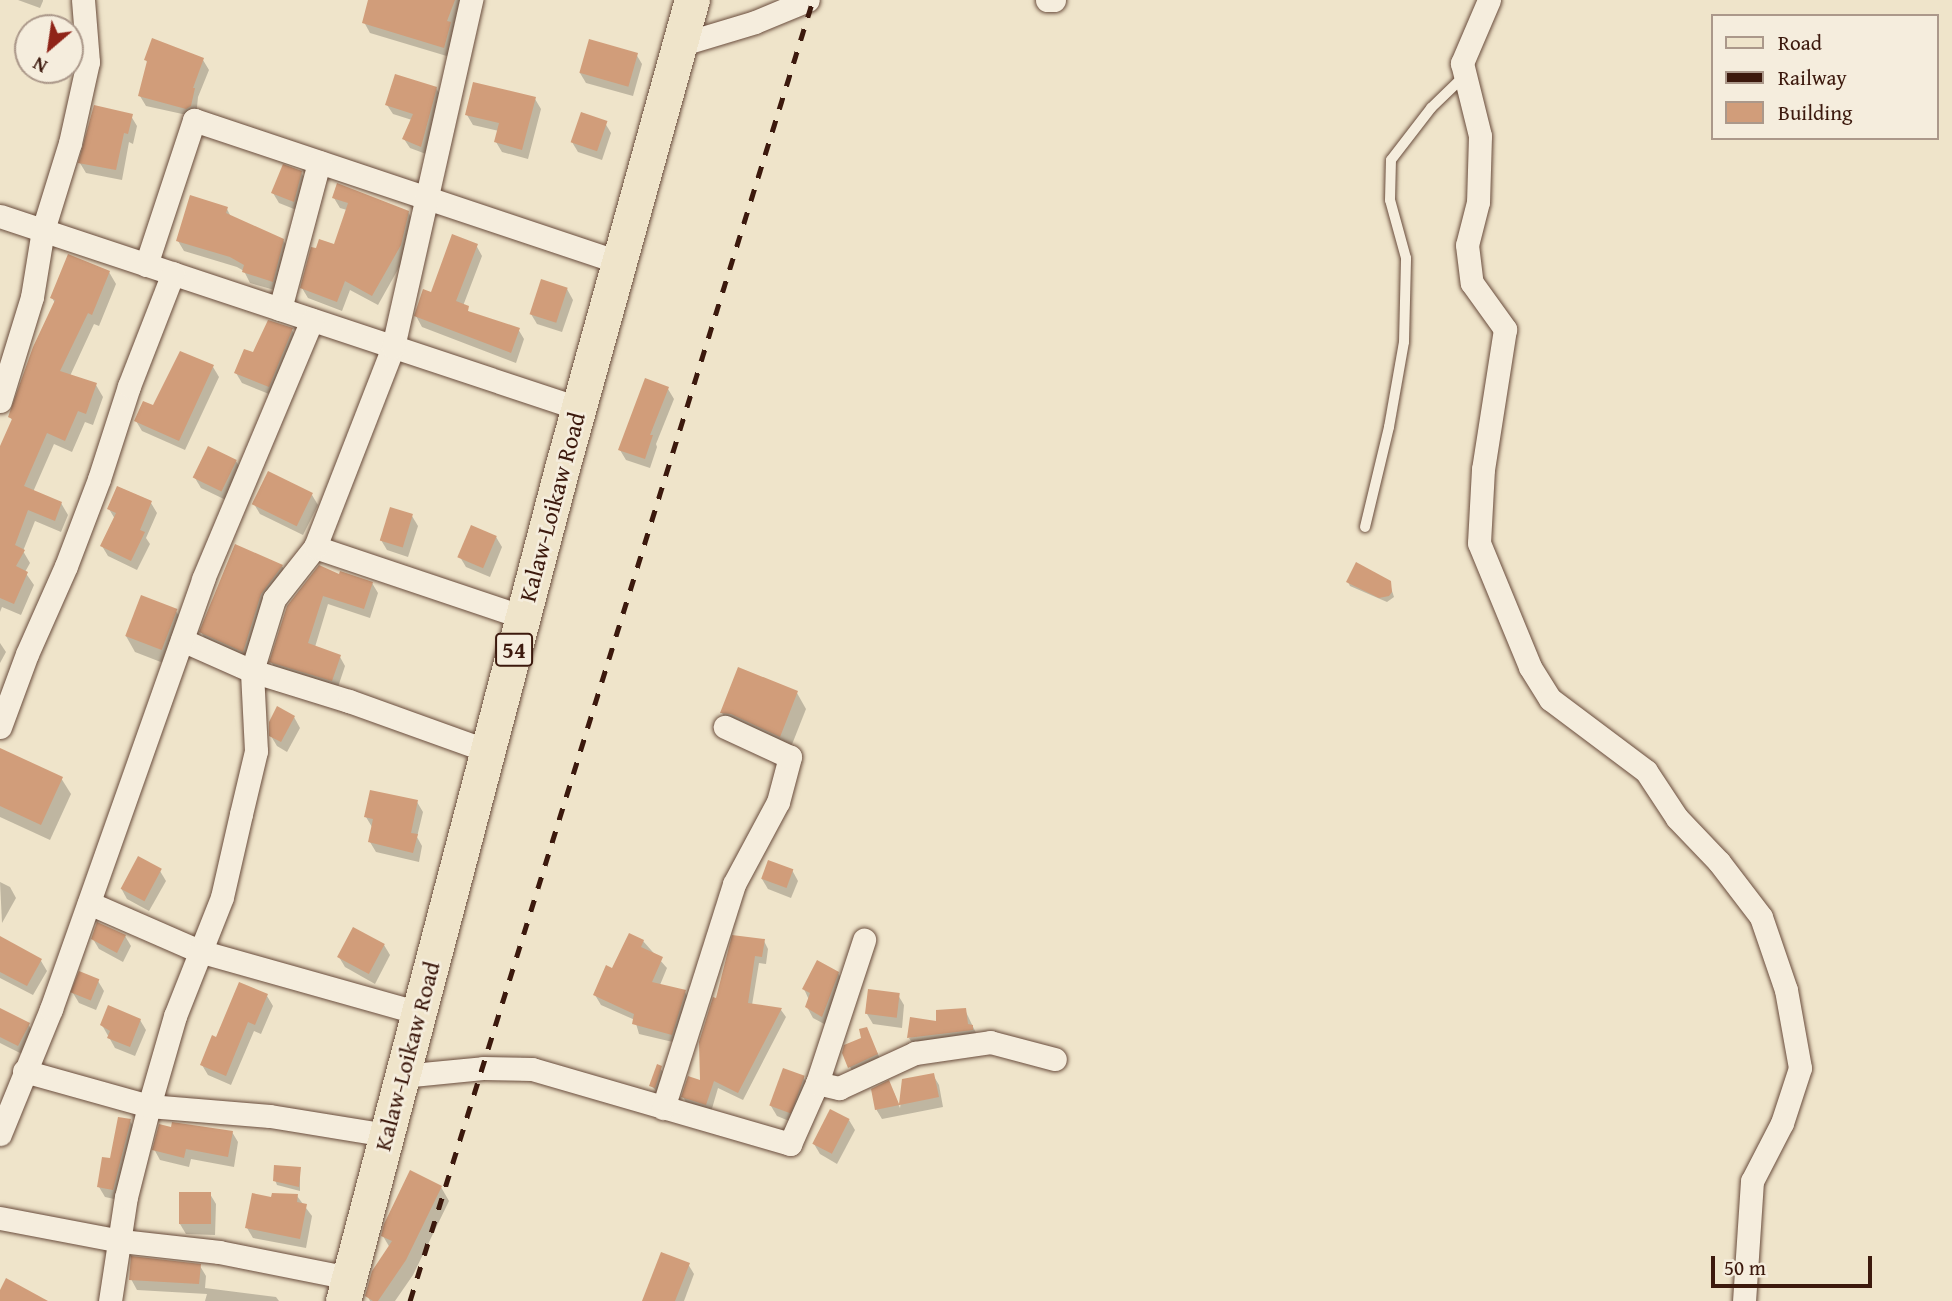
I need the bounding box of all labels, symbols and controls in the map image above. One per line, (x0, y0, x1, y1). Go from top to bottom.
north arrow (14, 14, 84, 84)
legend (1710, 14, 1938, 140)
text: Road (1778, 27, 1822, 58)
text: N (27, 50, 52, 81)
text: Railway (1778, 62, 1847, 93)
text: Building (1778, 97, 1852, 128)
street label: Kalaw-Loikaw Road (513, 409, 591, 605)
road number: 54 (495, 630, 533, 670)
street label: Kalaw-Loikaw Road (368, 958, 446, 1154)
scale bar (1714, 1242, 1875, 1286)
text: 50 m (1724, 1252, 1766, 1283)

